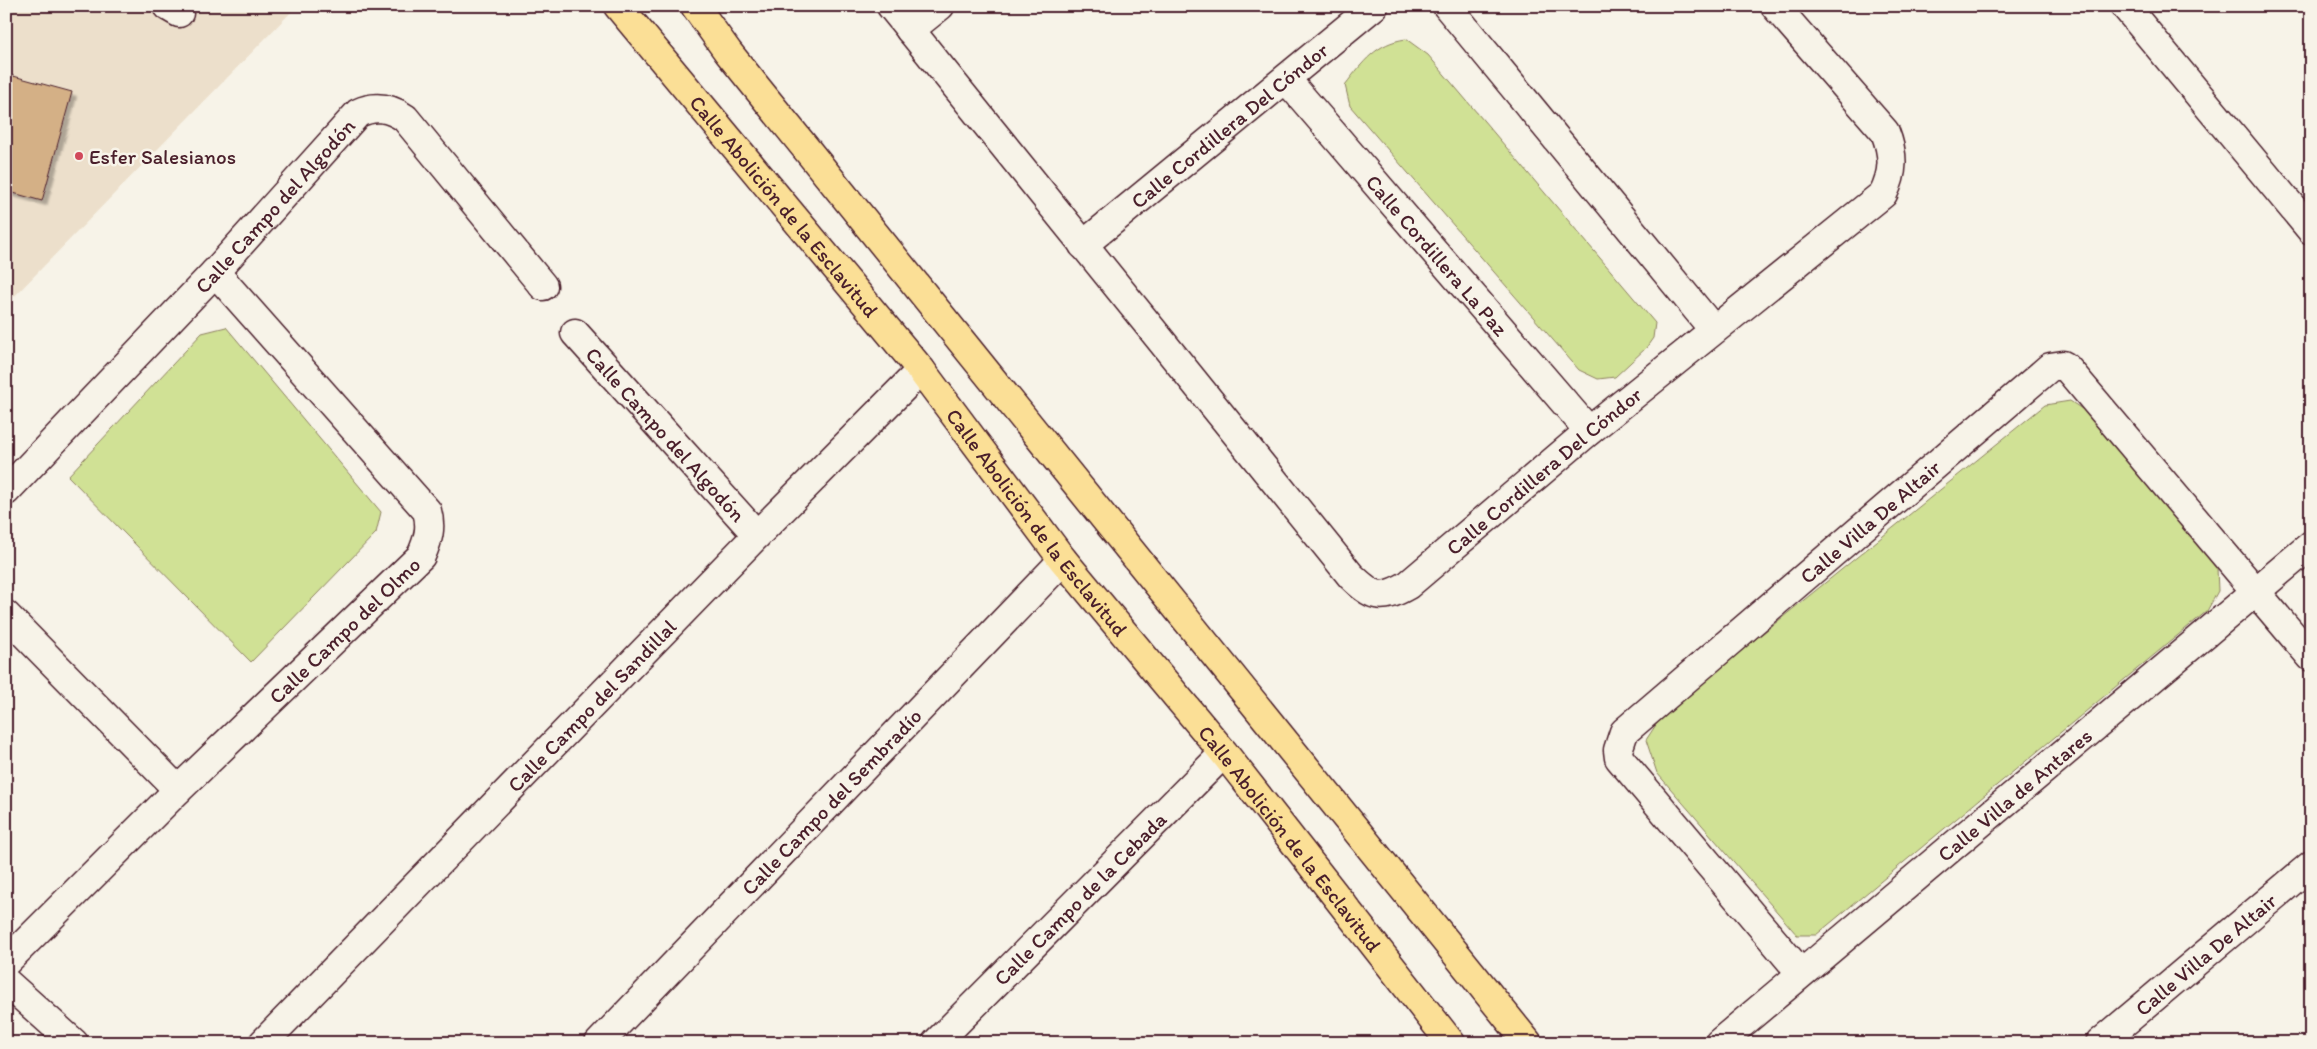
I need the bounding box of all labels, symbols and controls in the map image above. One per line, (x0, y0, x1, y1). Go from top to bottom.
street label: Calle Cordillera Del Cóndor (1125, 37, 1333, 213)
street label: Calle Abolición de la Esclavitud (685, 90, 884, 322)
street label: Calle Campo del Algodón (189, 113, 360, 298)
place label: Esfer Salesianos (89, 144, 236, 169)
marker: Esfer Salesianos (73, 150, 85, 162)
street label: Calle Cordillera La Paz (1361, 169, 1514, 341)
street label: Calle Campo del Algodón (581, 342, 751, 527)
street label: Calle Cordillera Del Cóndor (1441, 381, 1646, 560)
street label: Calle Abolición de la Esclavitud (941, 403, 1133, 641)
street label: Calle Villa De Altair (1794, 454, 1946, 588)
street label: Calle Campo del Olmo (263, 551, 425, 708)
street label: Calle Campo del Sandillal (502, 614, 681, 797)
street label: Calle Campo del Sembradío (736, 703, 926, 900)
street label: Calle Abolición de la Esclavitud (1193, 720, 1387, 956)
street label: Calle Villa de Antares (1932, 723, 2097, 867)
street label: Calle Campo de la Cebada (988, 806, 1171, 990)
street label: Calle Villa De Altair (2130, 887, 2282, 1021)

